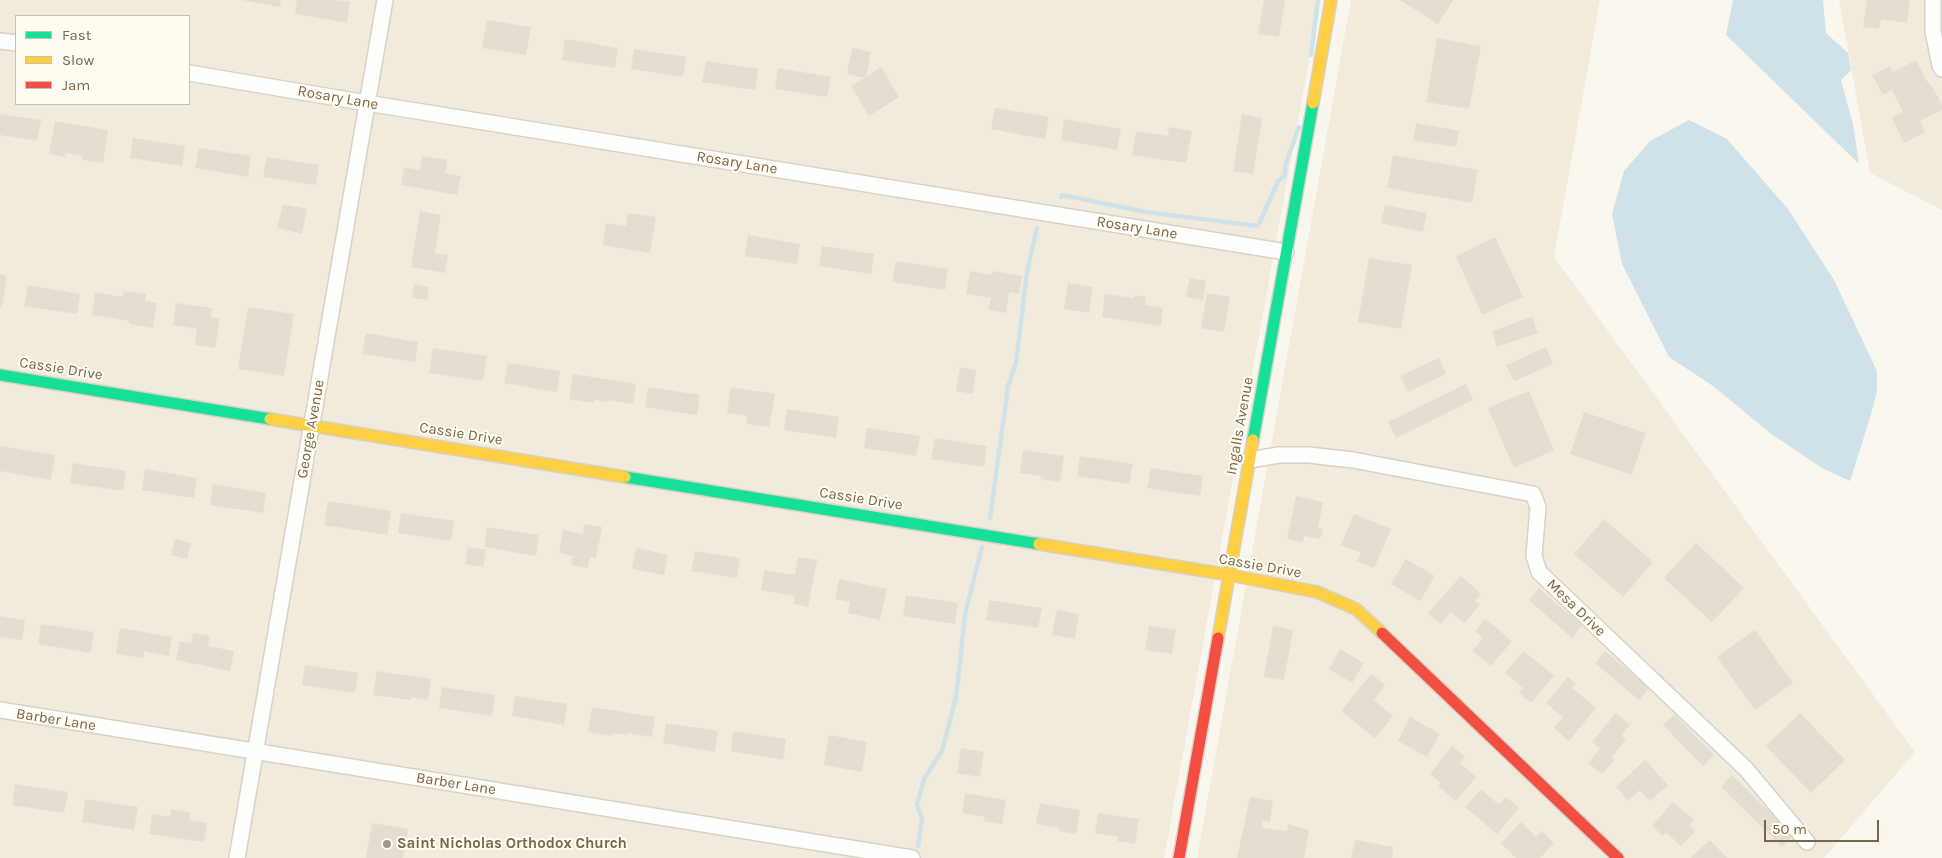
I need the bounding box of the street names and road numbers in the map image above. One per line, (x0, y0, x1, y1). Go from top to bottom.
street label: Rosary Lane (296, 82, 380, 114)
street label: Rosary Lane (695, 148, 779, 178)
street label: Rosary Lane (1095, 213, 1179, 243)
street label: Cassie Drive (18, 354, 104, 384)
street label: Ingalls Avenue (1223, 376, 1257, 476)
street label: George Avenue (293, 378, 329, 480)
street label: Cassie Drive (418, 419, 504, 449)
street label: Cassie Drive (818, 484, 904, 514)
street label: Cassie Drive (1217, 550, 1303, 582)
street label: Mesa Drive (1543, 575, 1609, 641)
street label: Barber Lane (15, 705, 97, 735)
street label: Barber Lane (415, 769, 497, 799)

